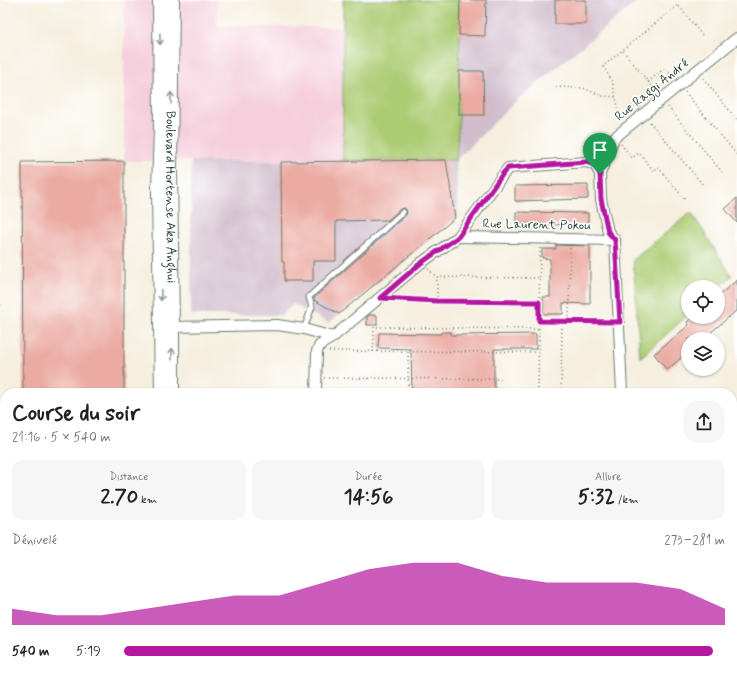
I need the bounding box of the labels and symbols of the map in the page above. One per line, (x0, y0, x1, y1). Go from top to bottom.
one-way arrow (156, 32, 164, 45)
street label: Rue Raggi André (612, 55, 694, 127)
one-way arrow (167, 92, 175, 105)
street label: Boulevard Hortense Aka Anghui (161, 111, 180, 283)
pin (583, 133, 617, 174)
street label: Rue Laurent Pokou (483, 216, 591, 234)
one-way arrow (157, 288, 165, 301)
one-way arrow (168, 348, 176, 361)

